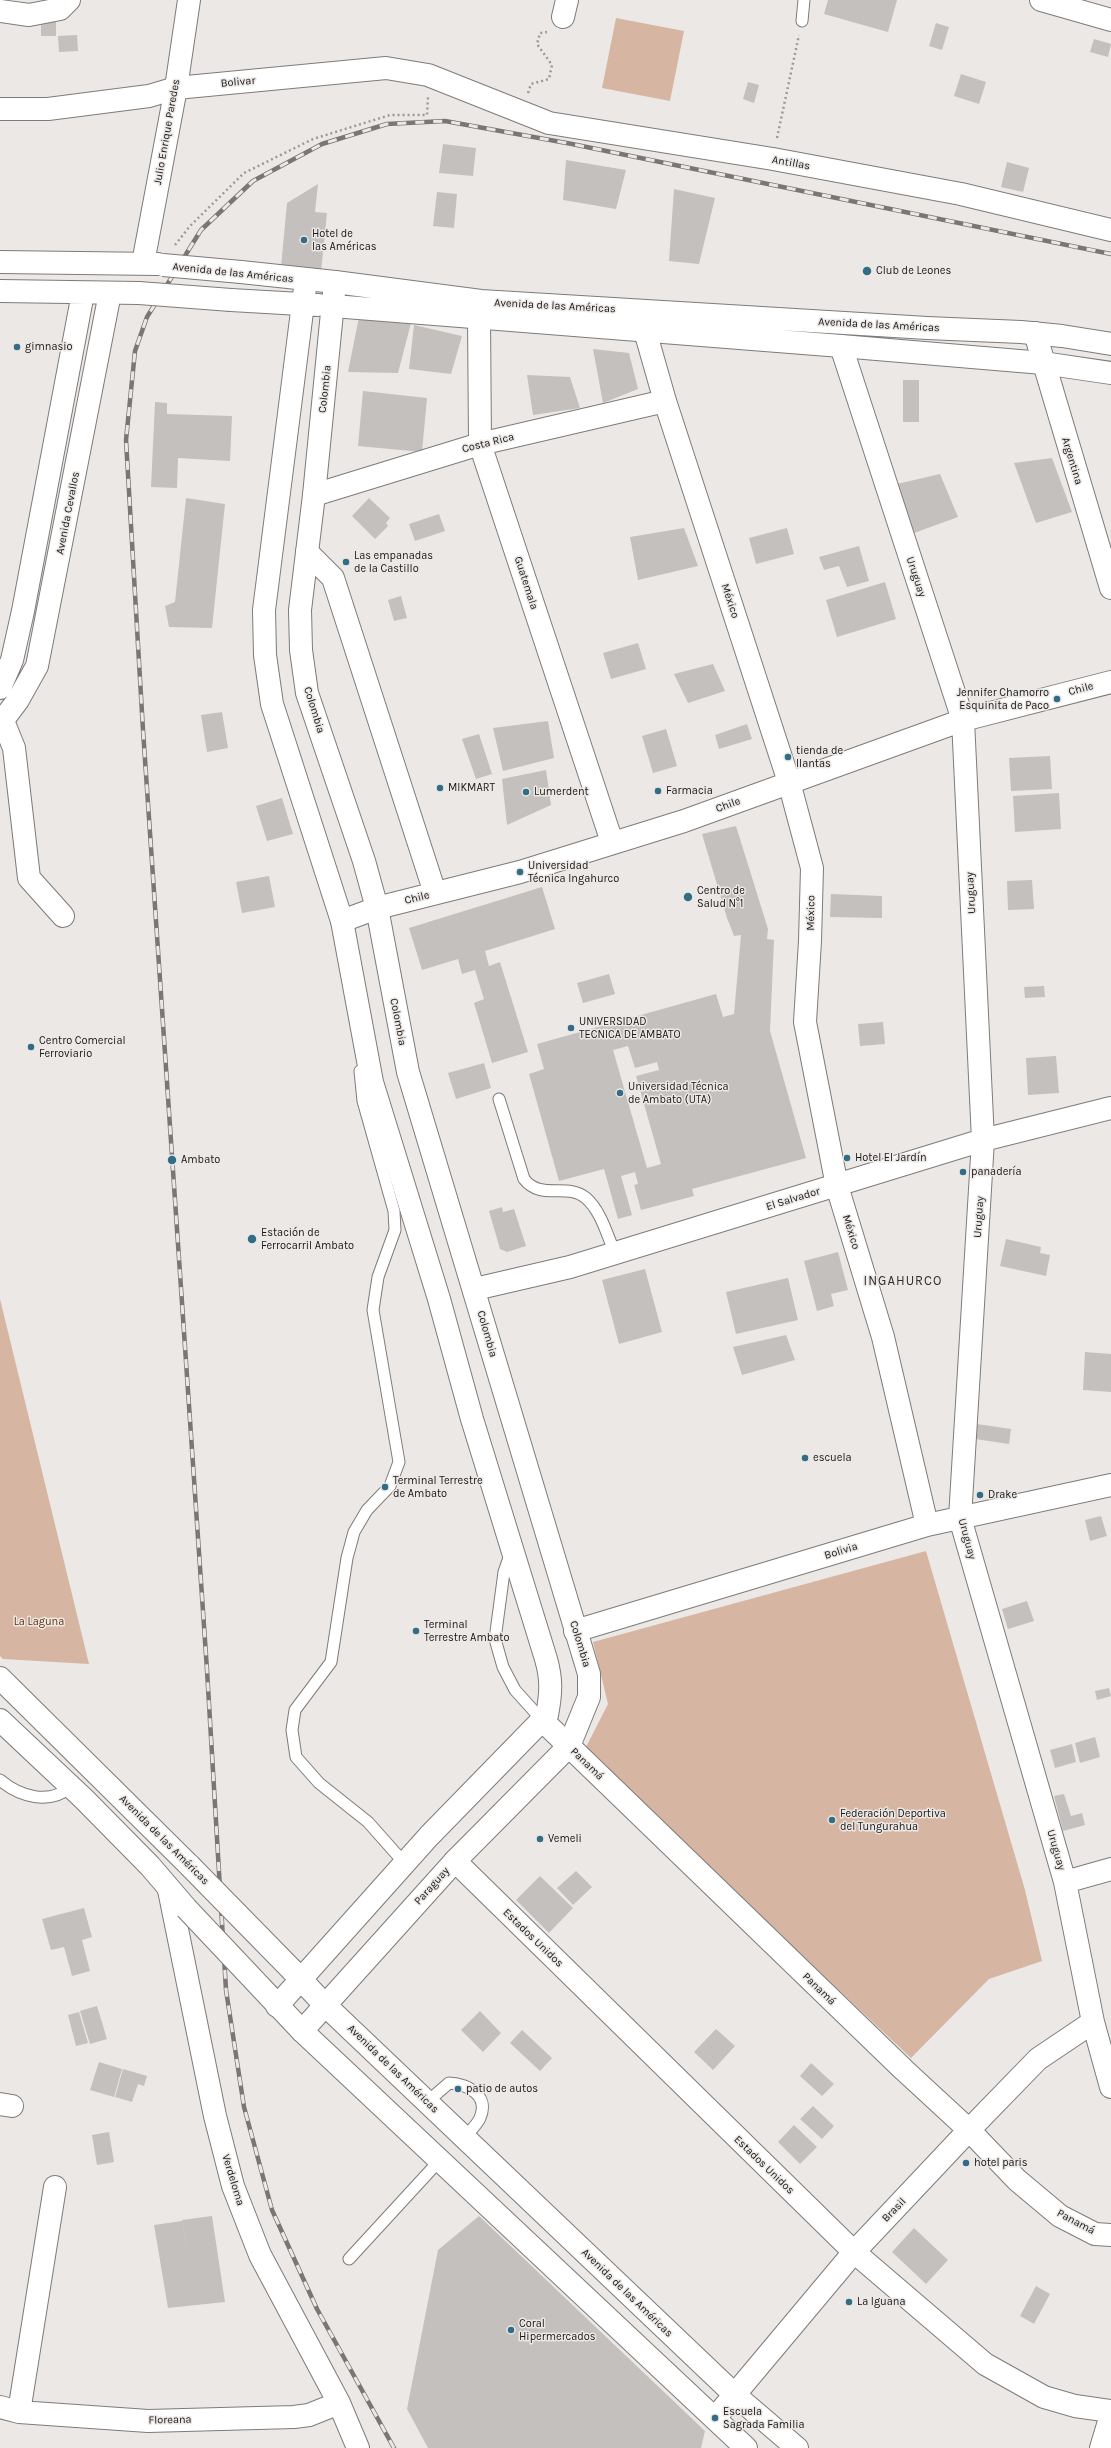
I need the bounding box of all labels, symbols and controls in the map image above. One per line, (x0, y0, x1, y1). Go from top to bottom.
street label: Bolivar (220, 74, 256, 90)
street label: Julio Enrique Paredes (151, 78, 183, 186)
street label: Antillas (771, 153, 811, 173)
place label: Hotel de las Américas (312, 227, 377, 253)
marker: Hotel de las Américas (299, 235, 309, 245)
street label: Avenida de las Américas (172, 260, 294, 286)
place label: Club de Leones (876, 264, 951, 278)
marker: Club de Leones (861, 265, 873, 277)
street label: Avenida de las Américas (494, 296, 616, 316)
street label: Avenida de las Américas (818, 315, 940, 335)
place label: gimnasio (25, 340, 73, 354)
marker: gimnasio (12, 342, 22, 352)
street label: Colombia (316, 364, 334, 414)
street label: Costa Rica (461, 430, 515, 456)
street label: Argentina (1059, 436, 1085, 486)
street label: Avenida Cevallos (53, 470, 83, 556)
place label: Las empanadas de la Castillo (354, 549, 433, 575)
street label: Guatemala (511, 555, 541, 611)
street label: Uruguay (903, 555, 929, 599)
marker: Las empanadas de la Castillo (341, 557, 351, 567)
street label: México (718, 582, 742, 620)
street label: Chile (1067, 679, 1095, 699)
street label: Colombia (301, 685, 327, 735)
place label: Jennifer Chamorro Esquinita de Paco (957, 686, 1049, 712)
marker: Jennifer Chamorro Esquinita de Paco (1052, 694, 1062, 704)
place label: tienda de llantas (796, 744, 843, 770)
marker: tienda de llantas (783, 752, 793, 762)
place label: MIKMART (448, 781, 495, 795)
marker: MIKMART (435, 783, 445, 793)
place label: Farmacia (666, 784, 713, 798)
place label: Lumerdent (534, 785, 589, 799)
marker: Farmacia (653, 786, 663, 796)
marker: Lumerdent (521, 787, 531, 797)
street label: Chile (714, 794, 742, 816)
place label: Universidad Técnica Ingahurco (528, 859, 619, 885)
marker: Universidad Técnica Ingahurco (515, 867, 525, 877)
street label: Uruguay (963, 872, 979, 914)
place label: Centro de Salud N°1 (697, 884, 745, 910)
street label: Chile (403, 889, 431, 907)
marker: Centro de Salud N°1 (682, 891, 694, 903)
street label: México (804, 895, 818, 931)
street label: Colombia (387, 997, 409, 1047)
place label: UNIVERSIDAD TECNICA DE AMBATO (579, 1015, 681, 1041)
marker: UNIVERSIDAD TECNICA DE AMBATO (566, 1023, 576, 1033)
place label: Centro Comercial Ferroviario (39, 1034, 126, 1060)
marker: Centro Comercial Ferroviario (26, 1042, 36, 1052)
place label: Universidad Técnica de Ambato (UTA) (628, 1080, 729, 1106)
marker: Universidad Técnica de Ambato (UTA) (615, 1088, 625, 1098)
place label: Hotel El Jardín (855, 1151, 927, 1165)
place label: Ambato (181, 1153, 220, 1167)
marker: Hotel El Jardín (842, 1153, 852, 1163)
marker: Ambato (166, 1154, 178, 1166)
place label: panadería (971, 1165, 1022, 1179)
marker: panadería (958, 1167, 968, 1177)
street label: El Salvador (764, 1185, 822, 1213)
street label: Uruguay (971, 1196, 987, 1238)
street label: México (839, 1213, 863, 1251)
place label: Estación de Ferrocarril Ambato (261, 1226, 354, 1252)
marker: Estación de Ferrocarril Ambato (246, 1233, 258, 1245)
district label: INGAHURCO (864, 1273, 942, 1289)
street label: Colombia (474, 1309, 500, 1359)
place label: escuela (813, 1451, 852, 1465)
marker: escuela (800, 1453, 810, 1463)
place label: Terminal Terrestre de Ambato (393, 1474, 483, 1500)
marker: Terminal Terrestre de Ambato (380, 1482, 390, 1492)
place label: Drake (988, 1488, 1017, 1502)
marker: Drake (975, 1490, 985, 1500)
street label: Uruguay (955, 1517, 979, 1561)
street label: Bolivia (823, 1540, 859, 1562)
park label: La Laguna (14, 1615, 64, 1629)
place label: Terminal Terrestre Ambato (424, 1618, 509, 1644)
street label: Colombia (567, 1619, 593, 1669)
marker: Terminal Terrestre Ambato (411, 1626, 421, 1636)
street label: Panamá (568, 1745, 606, 1783)
street label: Avenida de las Américas (116, 1792, 212, 1888)
place label: Federación Deportiva del Tungurahua (840, 1807, 946, 1833)
marker: Federación Deportiva del Tungurahua (827, 1815, 837, 1825)
street label: Uruguay (1044, 1828, 1068, 1872)
place label: Vemeli (548, 1832, 582, 1846)
marker: Vemeli (535, 1834, 545, 1844)
street label: Paraguay (412, 1864, 452, 1908)
street label: Estados Unidos (500, 1906, 566, 1970)
street label: Panamá (800, 1970, 838, 2008)
street label: Avenida de las Américas (345, 2022, 441, 2116)
place label: patio de autos (466, 2082, 538, 2096)
marker: patio de autos (453, 2084, 463, 2094)
street label: Estados Unidos (731, 2133, 797, 2197)
street label: Verdeloma (219, 2153, 247, 2207)
place label: hotel paris (974, 2156, 1028, 2170)
marker: hotel paris (961, 2158, 971, 2168)
street label: Brasil (879, 2195, 909, 2225)
street label: Panamá (1055, 2207, 1097, 2237)
street label: Avenida de las Américas (579, 2246, 675, 2340)
place label: La Iguana (857, 2295, 906, 2309)
marker: La Iguana (844, 2297, 854, 2307)
place label: Coral Hipermercados (519, 2317, 596, 2343)
marker: Coral Hipermercados (506, 2325, 516, 2335)
place label: Escuela Sagrada Familia (723, 2405, 805, 2431)
street label: Floreana (148, 2413, 192, 2427)
marker: Escuela Sagrada Familia (710, 2413, 720, 2423)

